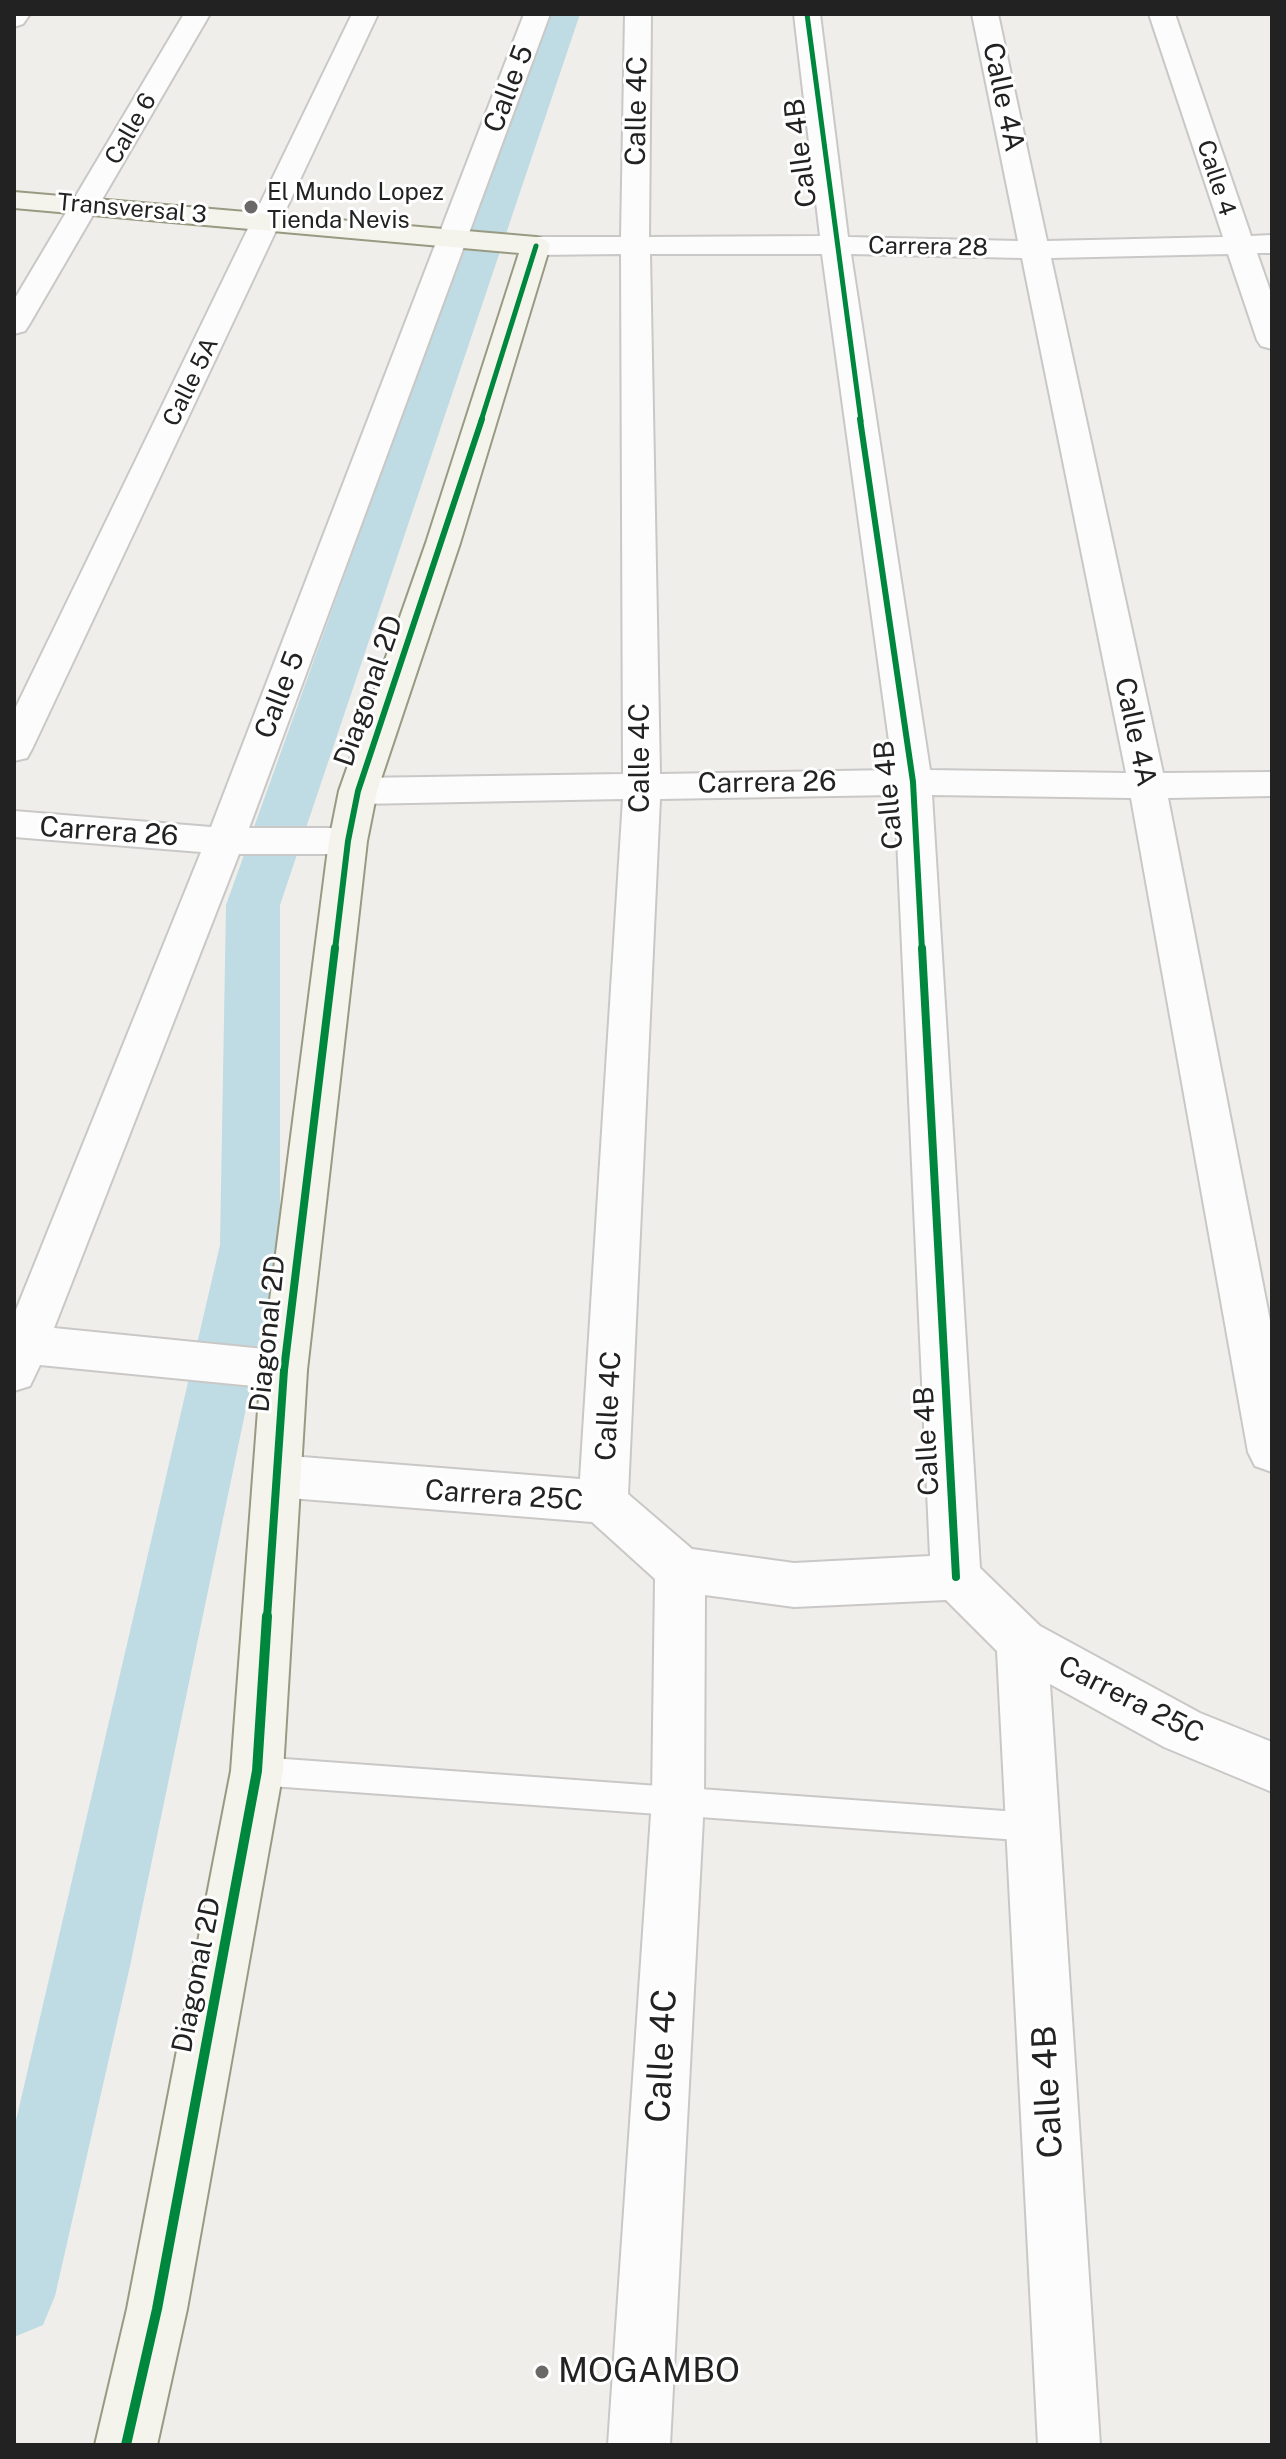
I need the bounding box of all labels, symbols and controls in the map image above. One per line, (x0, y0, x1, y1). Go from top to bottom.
street label: Calle 4A (975, 39, 1031, 155)
street label: Calle 5 (477, 40, 541, 138)
street label: Calle 4C (619, 56, 655, 166)
street label: Calle 6 (99, 88, 163, 170)
street label: Calle 4B (778, 97, 824, 209)
street label: Calle 4 (1190, 137, 1242, 219)
place label: El Mundo Lopez Tienda Nevis (267, 179, 444, 235)
street label: Transversal 3 (56, 188, 208, 230)
marker: El Mundo Lopez Tienda Nevis (242, 198, 260, 216)
street label: Carrera 28 (868, 232, 988, 262)
street label: Calle 5A (157, 333, 225, 431)
street label: Diagonal 2D (327, 611, 411, 771)
street label: Calle 5 (248, 646, 312, 744)
street label: Calle 4A (1107, 674, 1163, 790)
street label: Calle 4C (623, 703, 657, 813)
street label: Calle 4B (867, 739, 911, 851)
street label: Carrera 26 (697, 765, 837, 801)
street label: Carrera 26 (39, 810, 179, 854)
street label: Diagonal 2D (243, 1254, 293, 1414)
street label: Calle 4C (589, 1350, 629, 1462)
street label: Calle 4B (907, 1385, 947, 1497)
street label: Carrera 25C (424, 1474, 584, 1518)
street label: Carrera 25C (1053, 1649, 1209, 1751)
street label: Diagonal 2D (165, 1894, 229, 2056)
street label: Calle 4C (638, 1988, 686, 2124)
street label: Calle 4B (1024, 2025, 1072, 2159)
place label: MOGAMBO (558, 2352, 740, 2392)
marker: MOGAMBO (533, 2363, 551, 2381)

